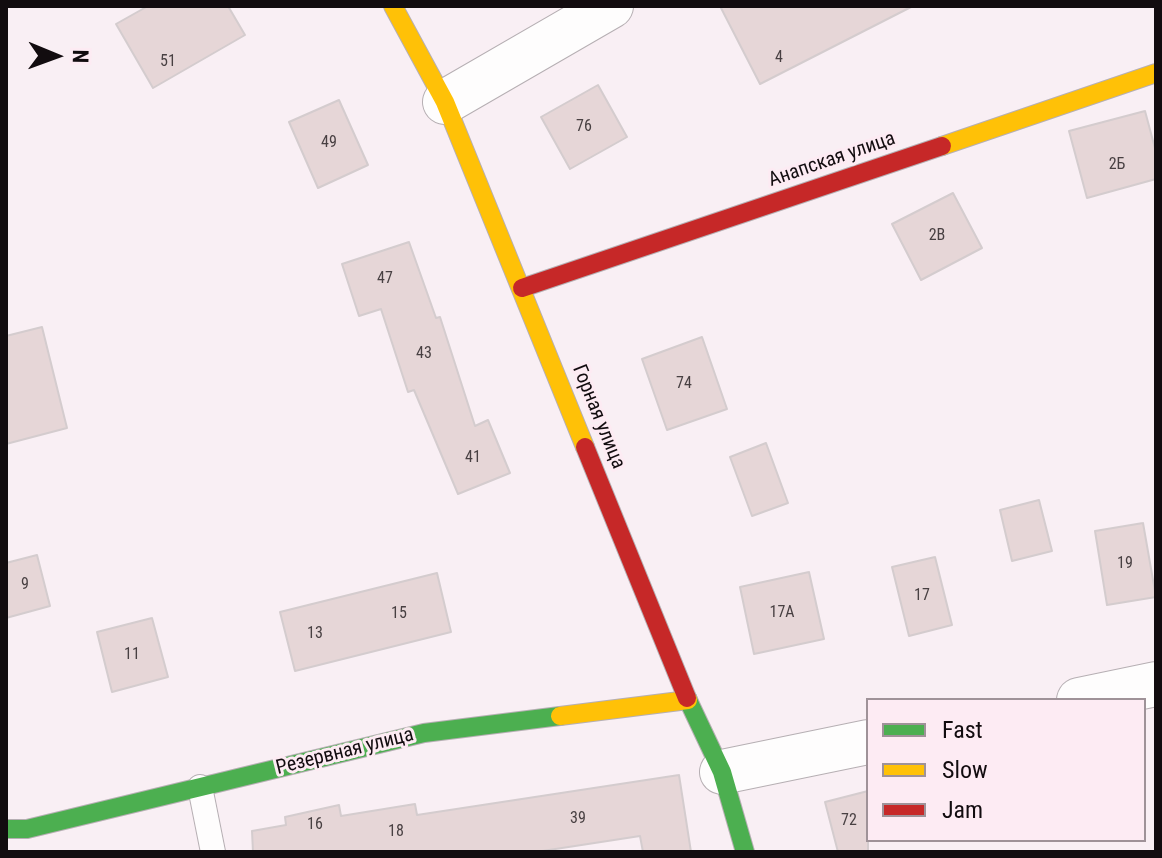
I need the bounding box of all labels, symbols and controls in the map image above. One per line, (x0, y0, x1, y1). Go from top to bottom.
north arrow (16, 16, 96, 96)
house number: 4 (775, 48, 783, 68)
text: N (68, 49, 93, 63)
house number: 51 (160, 52, 176, 72)
house number: 76 (576, 117, 592, 137)
street label: Анапская улица (765, 127, 899, 193)
house number: 49 (321, 133, 337, 153)
house number: 2Б (1109, 155, 1125, 175)
house number: 2В (929, 226, 945, 246)
house number: 47 (377, 269, 393, 289)
house number: 43 (416, 344, 432, 364)
street label: Горная улица (566, 361, 630, 473)
house number: 74 (676, 374, 692, 394)
house number: 41 (465, 448, 481, 468)
house number: 19 (1117, 554, 1133, 574)
house number: 9 (21, 575, 29, 595)
house number: 17 (914, 586, 930, 606)
house number: 17А (769, 603, 795, 623)
house number: 15 (391, 604, 407, 624)
house number: 13 (307, 624, 323, 644)
house number: 11 (124, 645, 140, 665)
legend (866, 698, 1146, 842)
text: Fast (942, 716, 983, 744)
street label: Резервная улица (274, 723, 416, 781)
text: Slow (942, 756, 988, 784)
text: Jam (942, 796, 983, 824)
house number: 39 (570, 809, 586, 829)
house number: 72 (841, 811, 857, 831)
house number: 16 (307, 815, 323, 835)
house number: 18 (388, 822, 404, 842)

